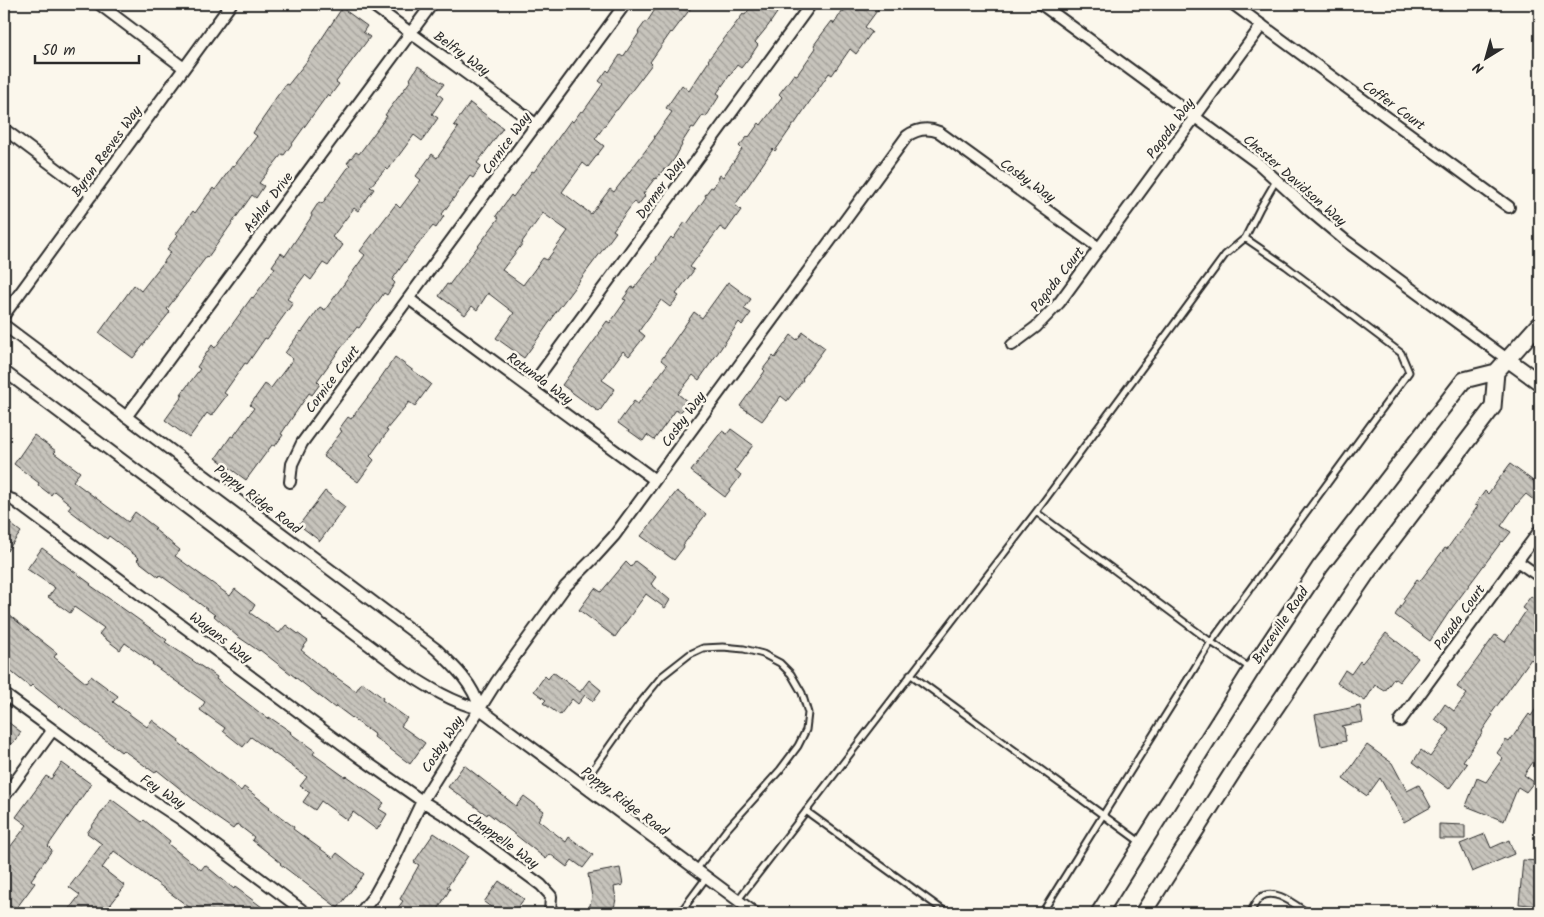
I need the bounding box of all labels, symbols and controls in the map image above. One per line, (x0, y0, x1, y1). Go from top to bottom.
street label: Belfry Way (429, 26, 494, 82)
scale bar (35, 32, 139, 64)
north arrow (1462, 32, 1512, 82)
text: 50 m (42, 39, 76, 63)
text: N (1469, 56, 1489, 79)
street label: Coffer Court (1357, 75, 1430, 137)
street label: Pagoda Way (1141, 93, 1201, 164)
street label: Byron Reeves Way (66, 101, 148, 202)
street label: Cornice Way (477, 107, 537, 179)
street label: Chester Davidson Way (1238, 129, 1351, 232)
street label: Dormer Way (631, 153, 691, 224)
street label: Cosby Way (995, 153, 1060, 209)
street label: Ashlar Drive (239, 167, 299, 238)
street label: Pagoda Court (1025, 242, 1091, 317)
street label: Cornice Court (300, 341, 366, 418)
street label: Rotunda Way (502, 347, 578, 411)
street label: Cosby Way (656, 387, 712, 452)
street label: Poppy Ridge Road (209, 460, 307, 541)
street label: Parada Court (1429, 580, 1491, 655)
street label: Bruceville Road (1247, 582, 1315, 669)
street label: Wayans Way (184, 607, 257, 669)
street label: Cosby Way (416, 711, 470, 778)
street label: Poppy Ridge Road (576, 762, 674, 843)
street label: Fey Way (136, 769, 190, 815)
street label: Chappelle Way (462, 807, 544, 875)

